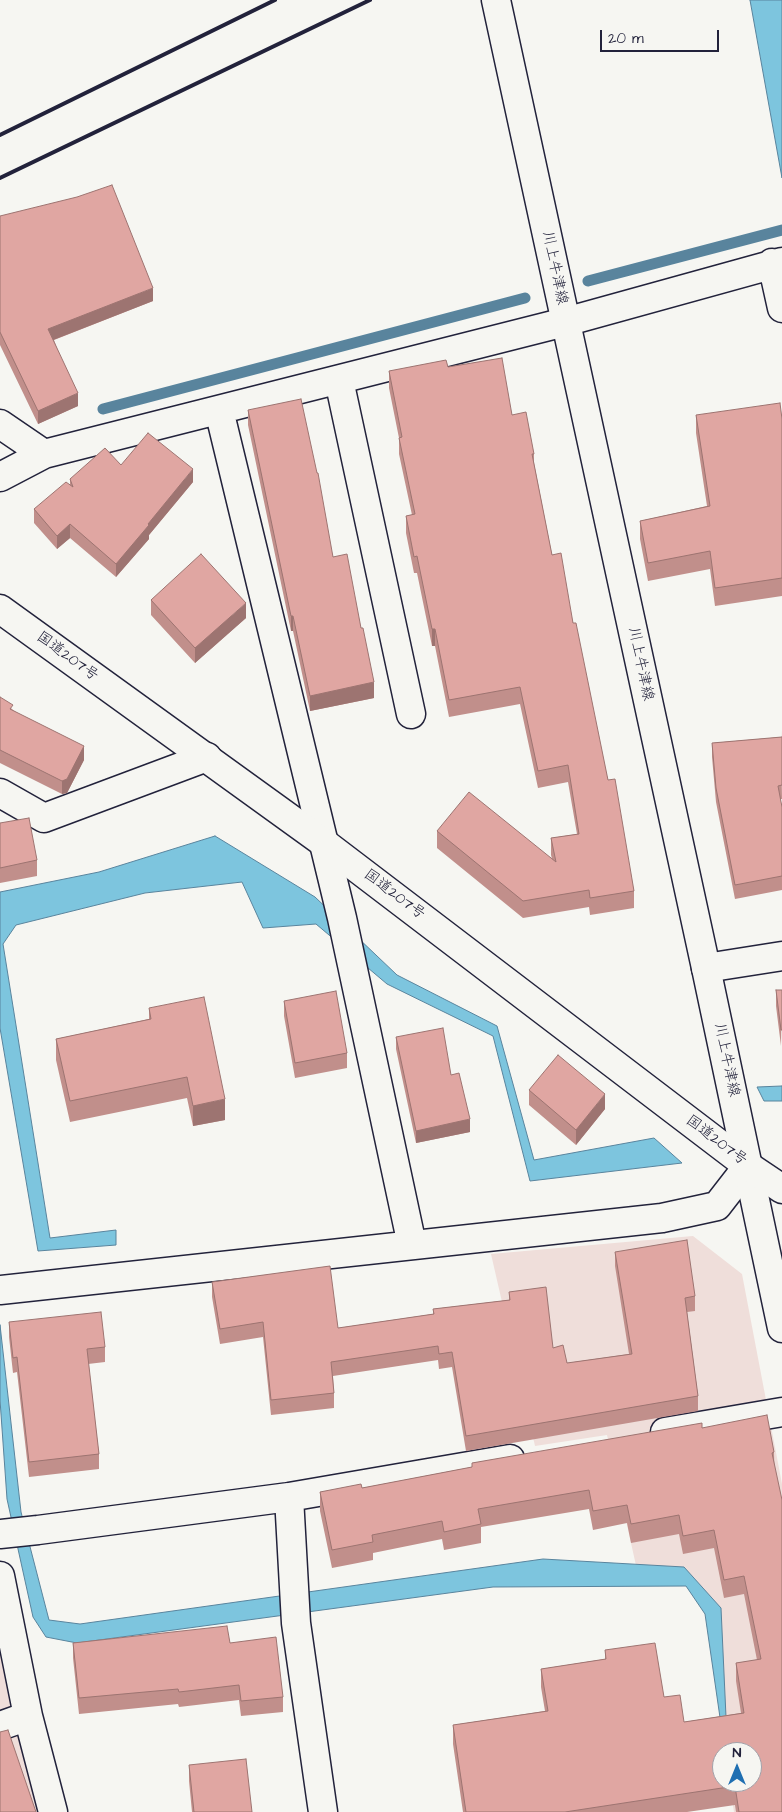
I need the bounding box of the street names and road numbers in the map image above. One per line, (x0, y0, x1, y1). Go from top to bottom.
street label: 川上牛津線 (537, 229, 571, 307)
street label: 川上牛津線 (623, 625, 657, 703)
street label: 国道207号 (32, 628, 102, 686)
street label: 国道207号 (360, 866, 428, 924)
street label: 川上牛津線 (709, 1021, 743, 1099)
street label: 国道207号 (682, 1112, 750, 1170)

